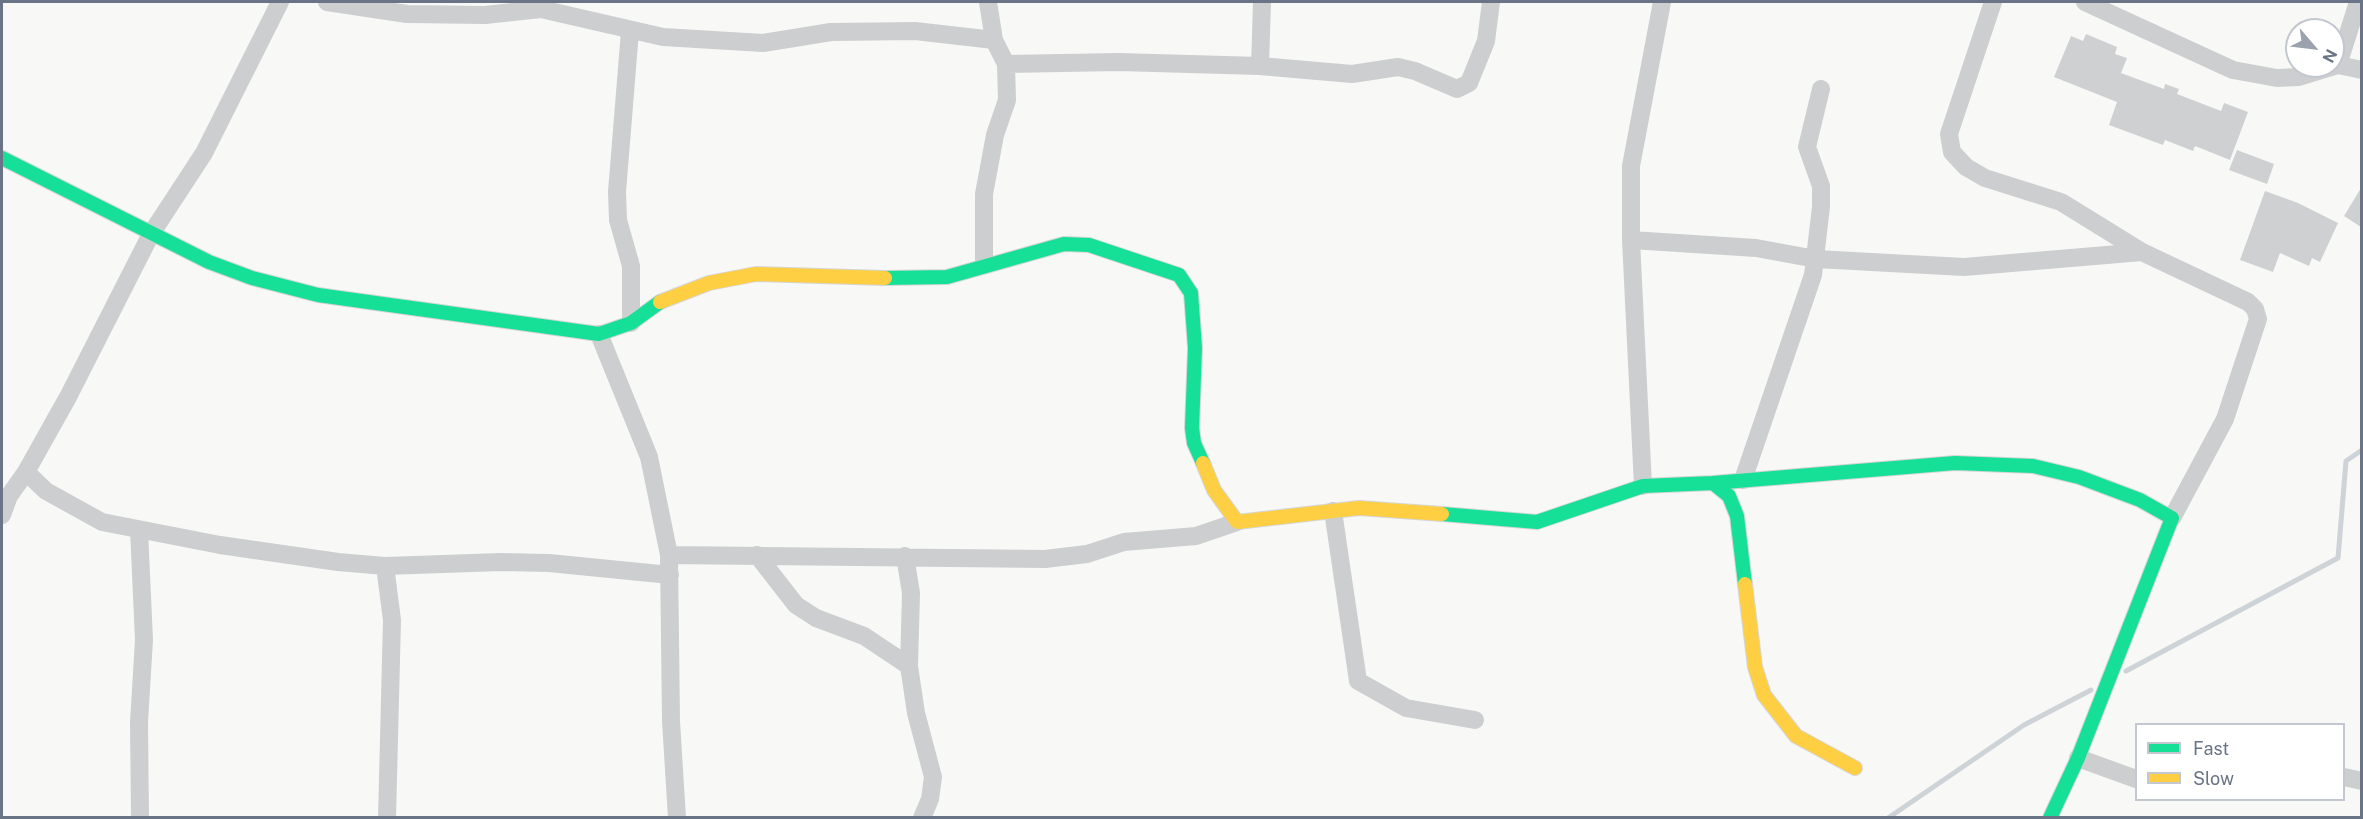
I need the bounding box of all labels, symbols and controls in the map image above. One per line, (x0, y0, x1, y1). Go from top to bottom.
north arrow (2285, 18, 2345, 78)
text: N (2318, 46, 2341, 66)
legend (2135, 723, 2345, 801)
text: Fast (2193, 738, 2229, 759)
text: Slow (2193, 768, 2234, 789)

